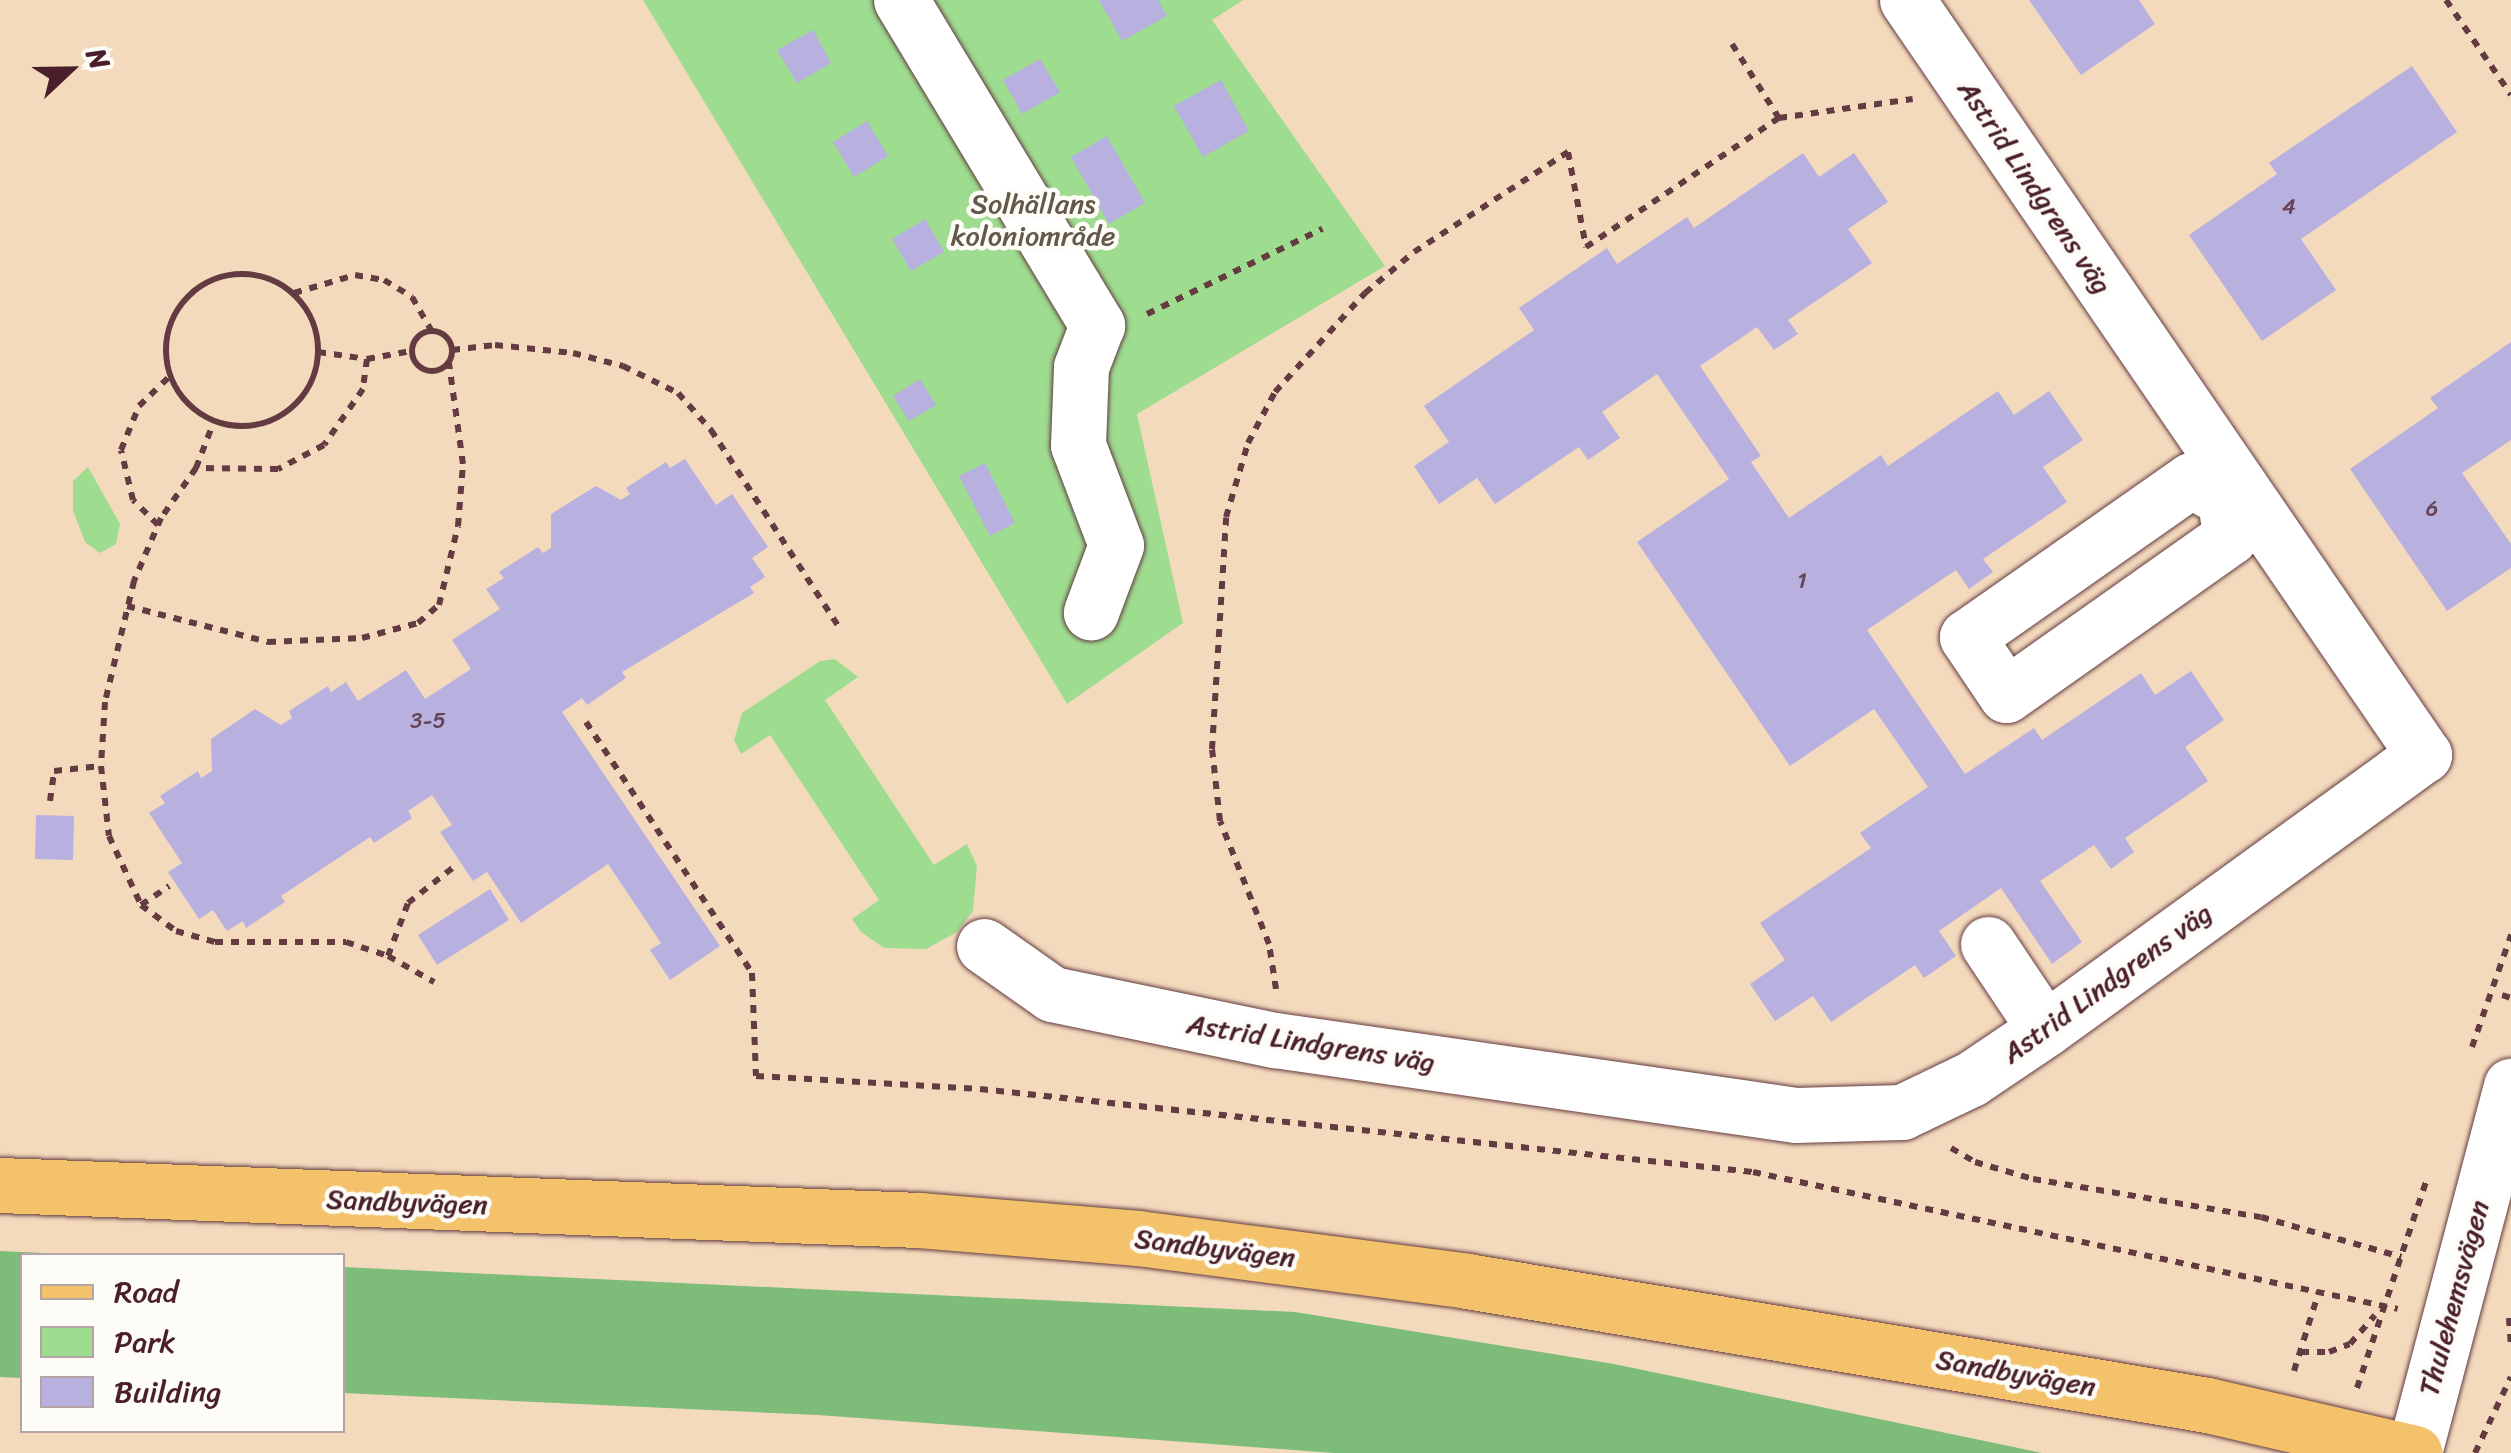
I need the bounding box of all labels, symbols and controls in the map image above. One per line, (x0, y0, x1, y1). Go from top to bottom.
north arrow (20, 20, 120, 120)
text: N (72, 40, 125, 77)
street label: Astrid Lindgrens väg (1951, 74, 2119, 300)
park label: Solhällans koloniområde (951, 187, 1115, 253)
house number: 4 (2282, 194, 2296, 220)
house number: 6 (2426, 496, 2438, 522)
house number: 1 (1797, 568, 1807, 594)
house number: 3-5 (410, 708, 446, 734)
street label: Astrid Lindgrens väg (1996, 896, 2218, 1070)
street label: Astrid Lindgrens väg (1185, 1007, 1437, 1079)
street label: Sandbyvägen (326, 1182, 488, 1222)
street label: Thulehemsvägen (2412, 1197, 2496, 1399)
street label: Sandbyvägen (1133, 1221, 1297, 1275)
legend (20, 1253, 345, 1433)
text: Road (114, 1265, 178, 1319)
text: Park (114, 1315, 176, 1369)
street label: Sandbyvägen (1933, 1342, 2099, 1404)
text: Building (114, 1365, 221, 1419)

